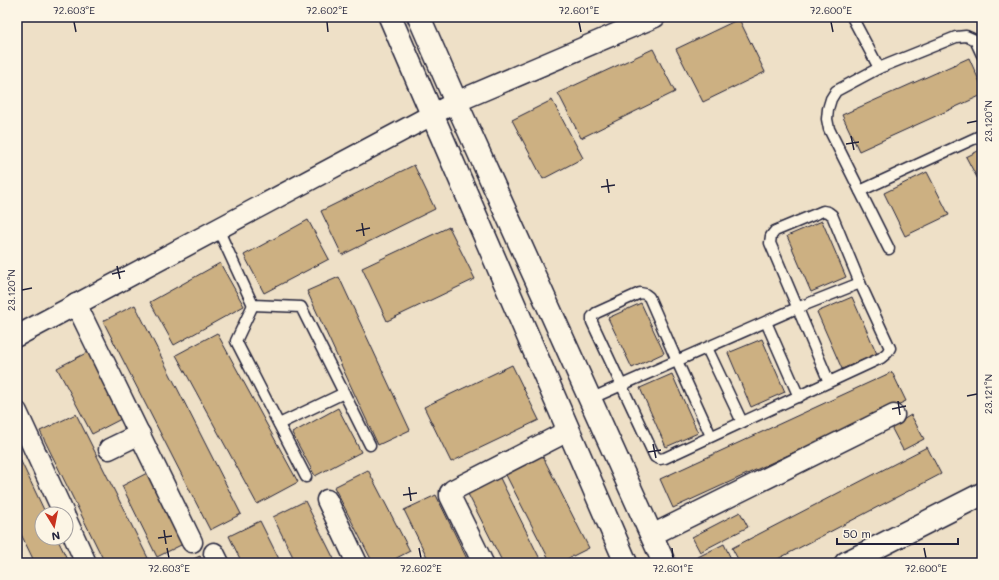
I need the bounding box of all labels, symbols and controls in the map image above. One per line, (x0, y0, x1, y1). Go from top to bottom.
text: 72.603°E (53, 3, 95, 17)
text: 72.602°E (306, 3, 348, 17)
text: 72.601°E (559, 3, 599, 17)
text: 72.600°E (810, 3, 852, 17)
text: 23.120°N (981, 100, 995, 142)
text: 23.120°N (4, 269, 18, 311)
text: 23.121°N (981, 374, 995, 414)
north arrow (34, 506, 74, 546)
scale bar (837, 520, 958, 546)
text: 50 m (843, 525, 871, 541)
text: N (50, 528, 61, 544)
text: 72.603°E (148, 561, 190, 575)
text: 72.602°E (400, 561, 442, 575)
text: 72.601°E (653, 561, 693, 575)
text: 72.600°E (905, 561, 947, 575)

